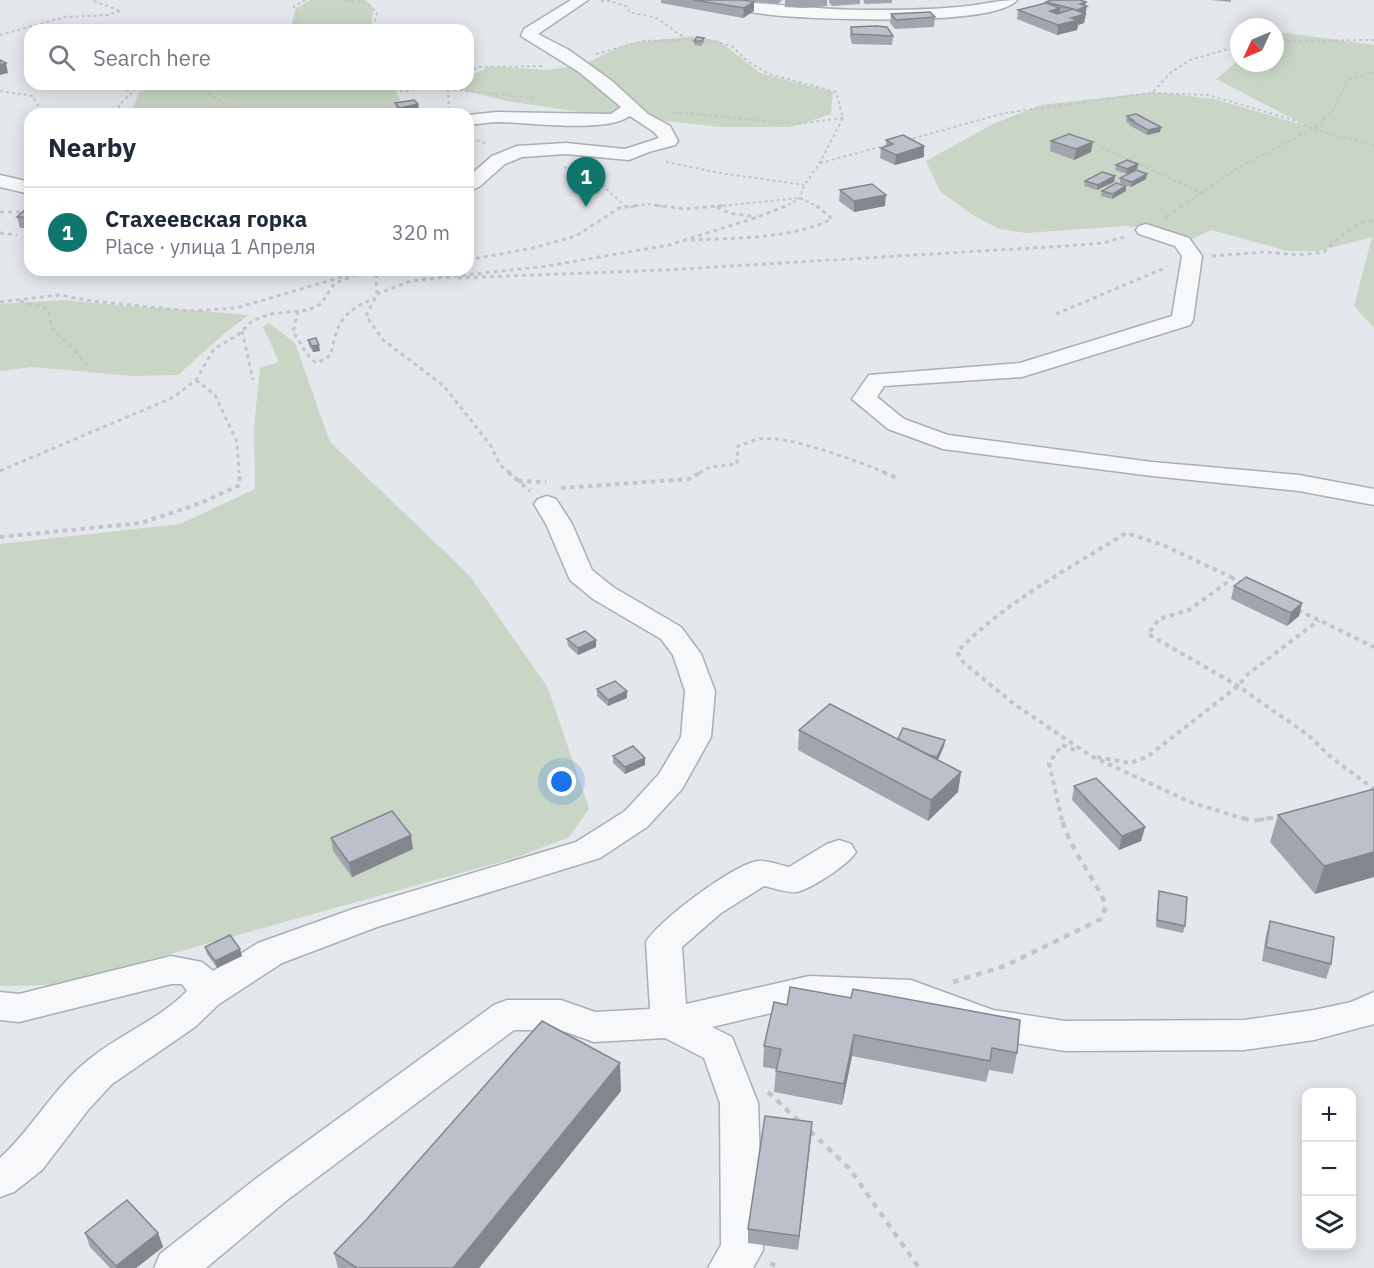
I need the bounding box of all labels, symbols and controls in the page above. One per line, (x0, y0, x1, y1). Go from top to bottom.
north arrow (1230, 18, 1284, 72)
search box (24, 24, 474, 90)
icon: search (45, 41, 78, 74)
text: Search here (93, 43, 211, 72)
text: Nearby (48, 130, 136, 164)
pin: 1 (566, 158, 606, 207)
text: Стахеевская горка (105, 204, 307, 233)
text: 1 (62, 219, 74, 246)
text: 320 m (392, 219, 450, 246)
text: Place · улица 1 Апреля (105, 233, 316, 260)
your location (547, 767, 576, 796)
map controls (1302, 1088, 1356, 1250)
button: + (1302, 1088, 1356, 1142)
button: − (1302, 1142, 1356, 1196)
button: layers (1302, 1196, 1356, 1250)

